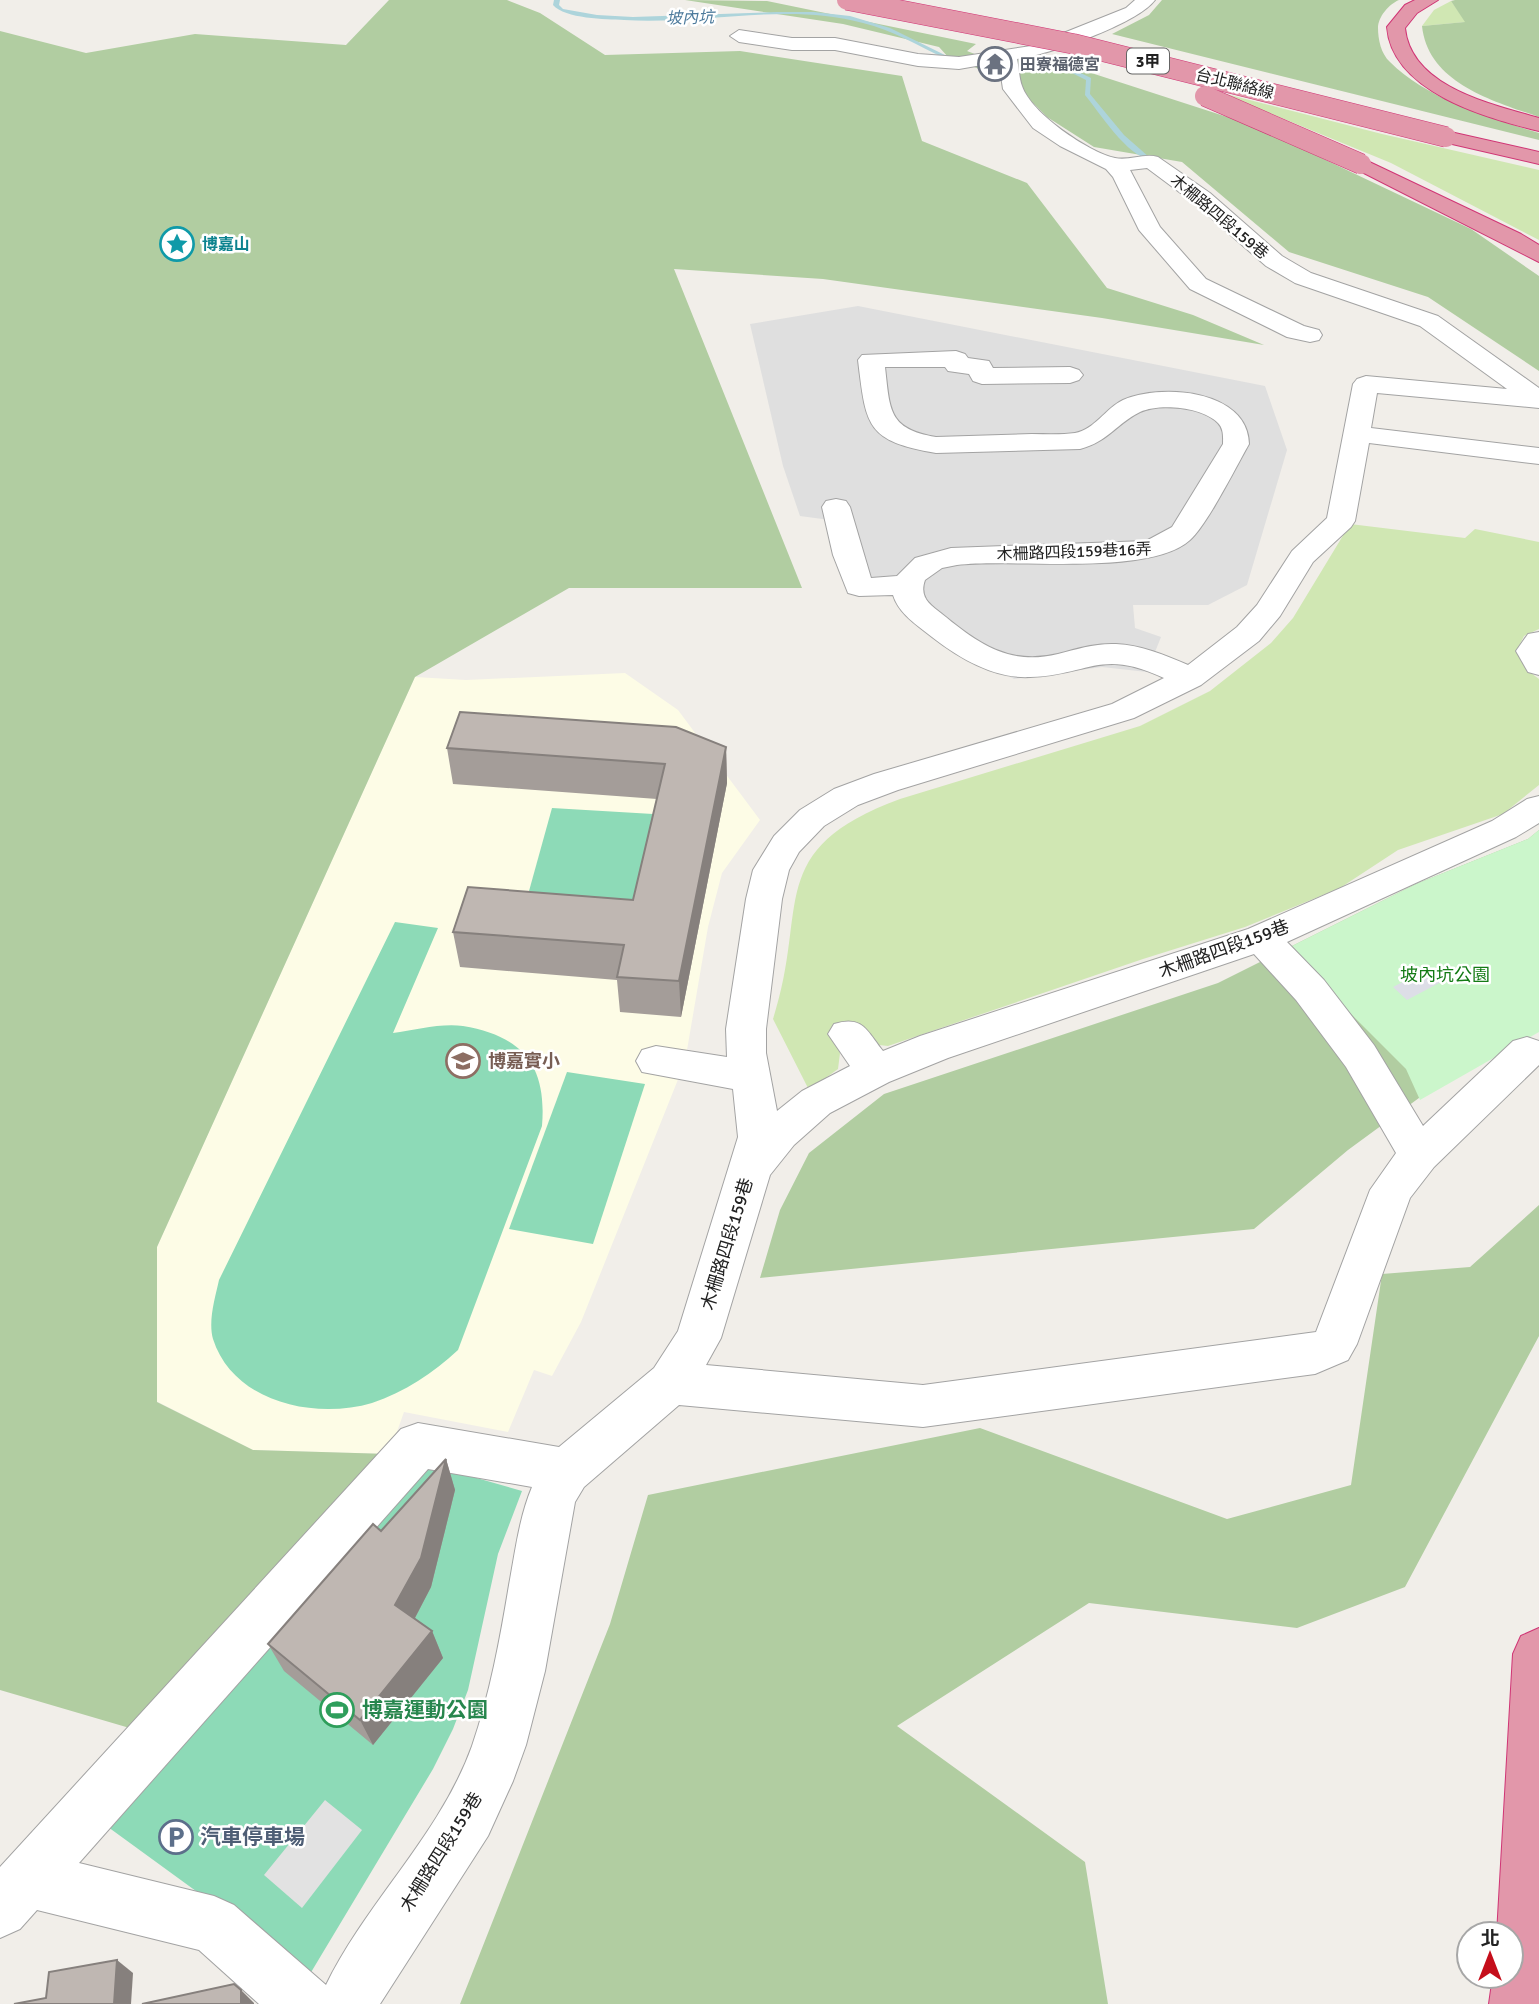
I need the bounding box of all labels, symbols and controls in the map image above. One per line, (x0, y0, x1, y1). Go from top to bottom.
water label: 坡內坑 (666, 7, 716, 29)
temple icon: 田寮福德宮 (976, 45, 1014, 83)
road number: 3甲 (1127, 48, 1169, 74)
place label: 田寮福德宮 (1020, 55, 1100, 75)
street label: 台北聯絡線 (1194, 65, 1276, 103)
street label: 木柵路四段159巷 (1166, 170, 1272, 264)
place icon: 博嘉山 (158, 225, 196, 263)
place label: 博嘉山 (202, 235, 250, 255)
street label: 木柵路四段159巷16弄 (996, 539, 1152, 565)
street label: 木柵路四段159巷 (1156, 915, 1292, 983)
park label: 坡內坑公園 (1400, 964, 1490, 986)
school or university icon: 博嘉實小 (444, 1042, 482, 1080)
place label: 博嘉實小 (488, 1050, 560, 1072)
street label: 木柵路四段159巷 (696, 1175, 758, 1313)
sports icon: 博嘉運動公園 (318, 1691, 356, 1729)
place label: 博嘉運動公園 (362, 1697, 488, 1723)
street label: 木柵路四段159巷 (395, 1788, 487, 1916)
parking icon: 汽車停車場 (157, 1818, 195, 1856)
place label: 汽車停車場 (200, 1824, 305, 1850)
north arrow (1455, 1920, 1525, 1990)
text: 北 (1480, 1927, 1500, 1951)

